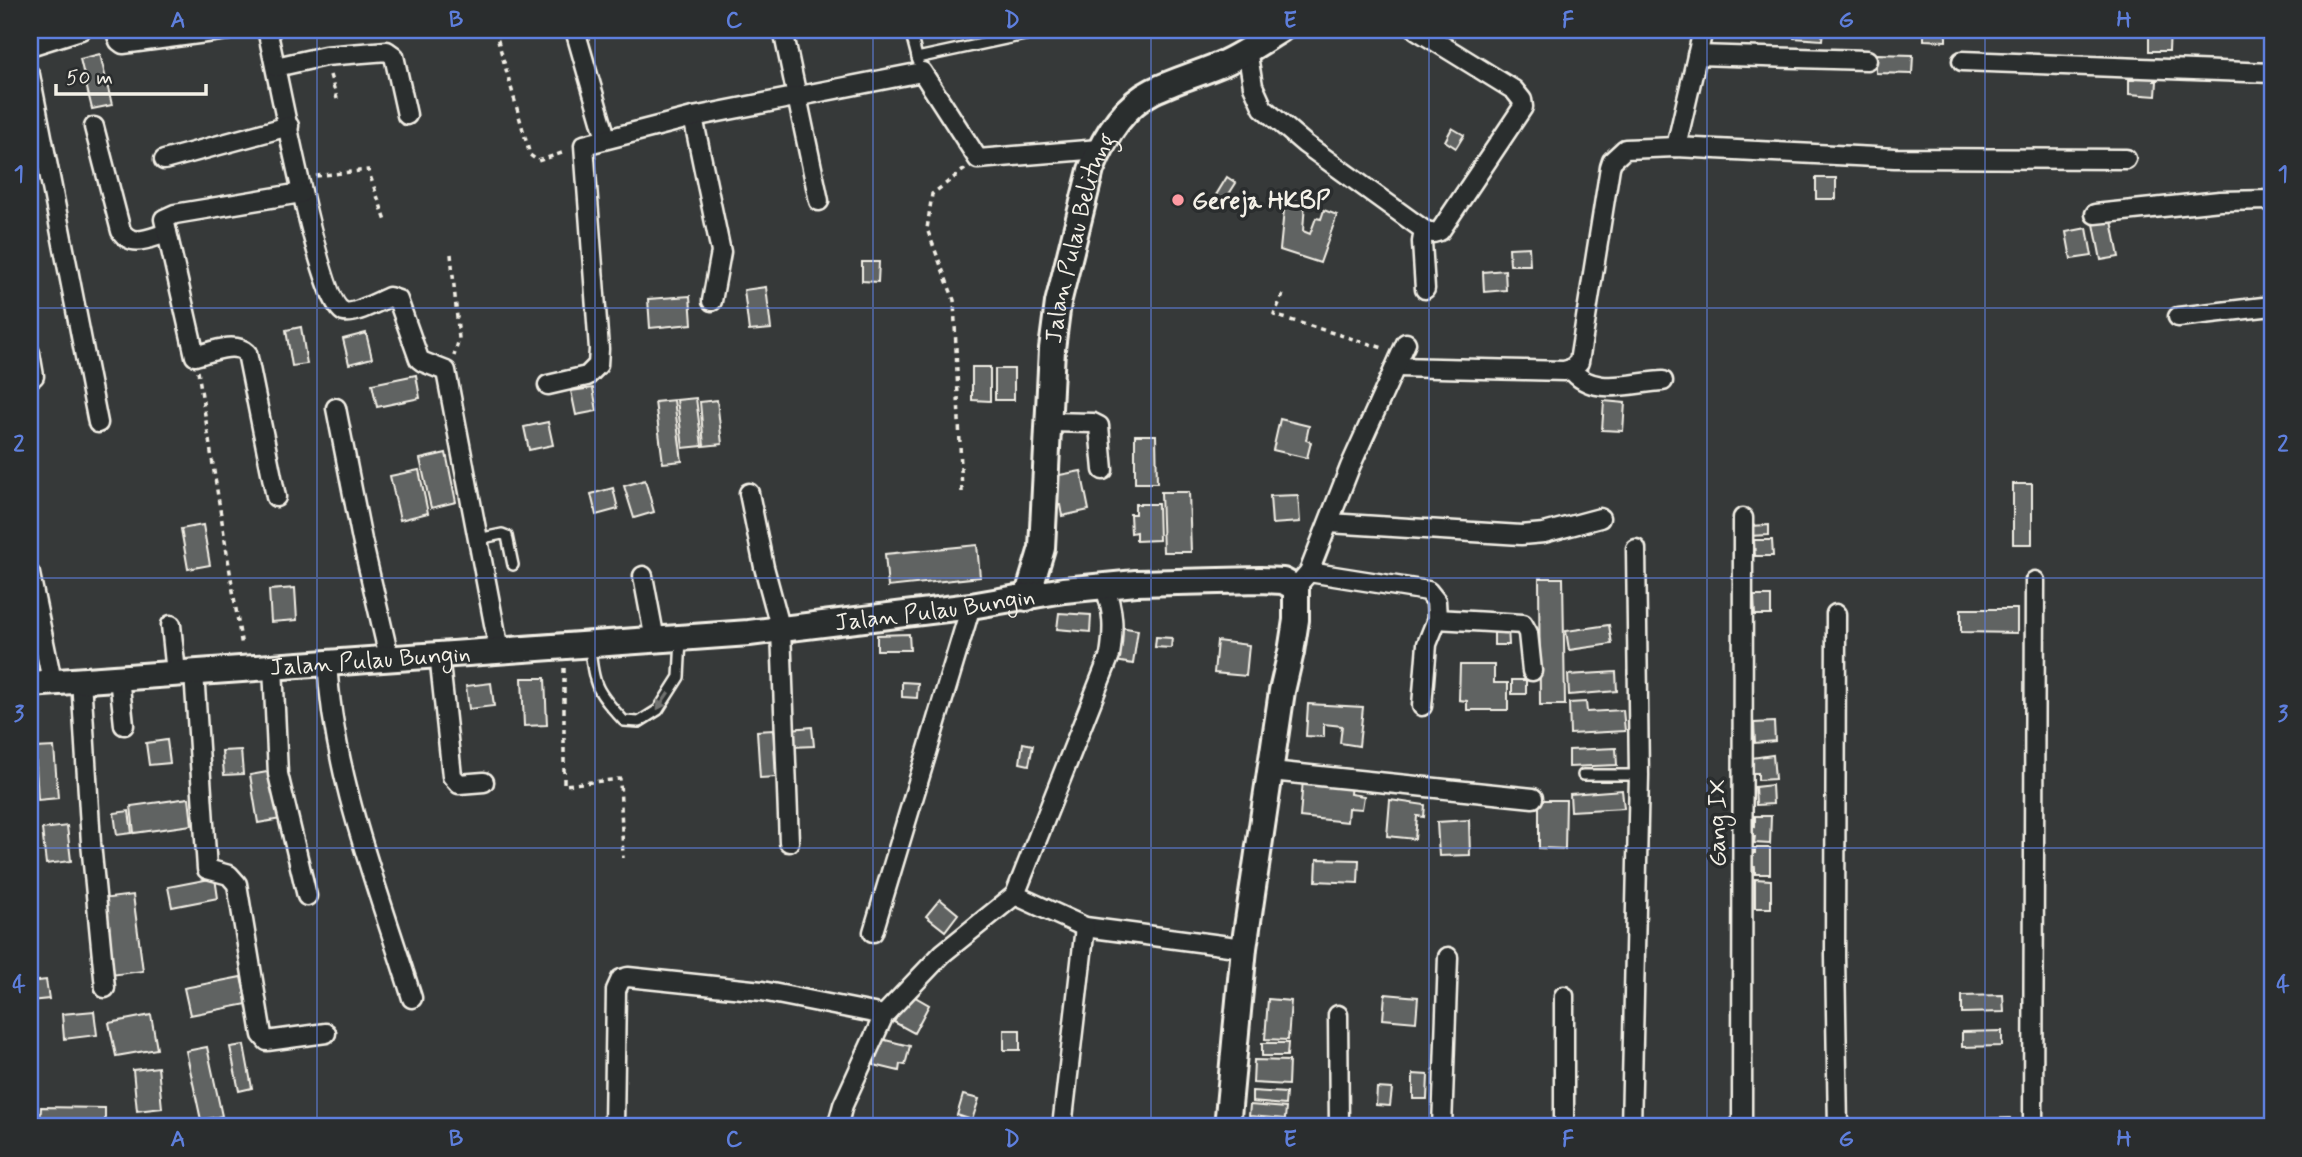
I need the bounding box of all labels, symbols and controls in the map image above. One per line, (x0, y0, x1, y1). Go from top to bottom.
text: A (170, 6, 186, 36)
text: B (449, 6, 464, 36)
text: C (726, 6, 743, 36)
text: D (1004, 6, 1020, 36)
text: E (1283, 6, 1297, 36)
text: F (1562, 6, 1574, 36)
text: G (1838, 6, 1854, 36)
text: H (2116, 6, 2132, 36)
scale bar (56, 52, 206, 96)
text: 50 m (66, 64, 113, 92)
street label: Jalan Pulau Belitung (1039, 127, 1126, 345)
text: 1 (14, 160, 24, 190)
text: 1 (2278, 160, 2288, 190)
place label: Gereja HKBP (1192, 186, 1331, 218)
marker: Gereja HKBP (1170, 192, 1186, 208)
text: 2 (13, 430, 25, 460)
text: 2 (2277, 430, 2289, 460)
street label: Jalan Pulau Bungin (833, 581, 1037, 639)
street label: Jalan Pulau Bungin (269, 639, 472, 684)
one-way arrow (656, 692, 670, 710)
text: 3 (14, 700, 25, 730)
text: 3 (2278, 700, 2289, 730)
street label: Gang IX (1703, 779, 1736, 867)
text: 4 (12, 970, 26, 1000)
text: 4 (2276, 970, 2290, 1000)
text: A (170, 1125, 186, 1155)
text: B (449, 1125, 464, 1155)
text: C (726, 1125, 743, 1155)
text: D (1004, 1125, 1020, 1155)
text: E (1283, 1125, 1297, 1155)
text: F (1562, 1125, 1574, 1155)
text: G (1838, 1125, 1854, 1155)
text: H (2116, 1125, 2132, 1155)

